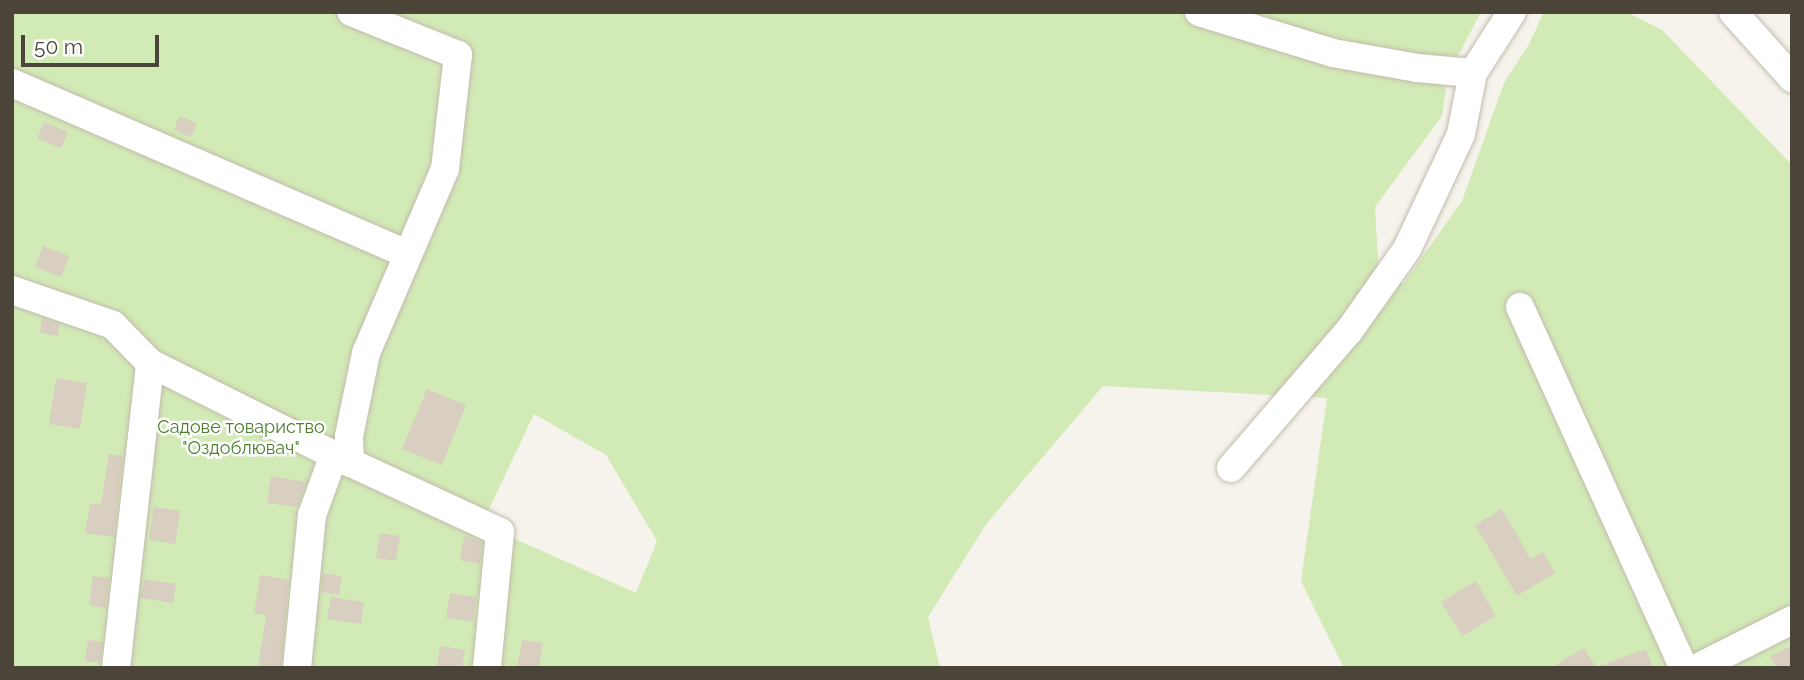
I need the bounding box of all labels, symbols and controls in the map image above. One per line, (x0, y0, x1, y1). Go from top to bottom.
scale bar (24, 21, 163, 65)
text: 50 m (34, 34, 83, 59)
park label: Садове товариство "Оздоблювач" (157, 417, 325, 460)

